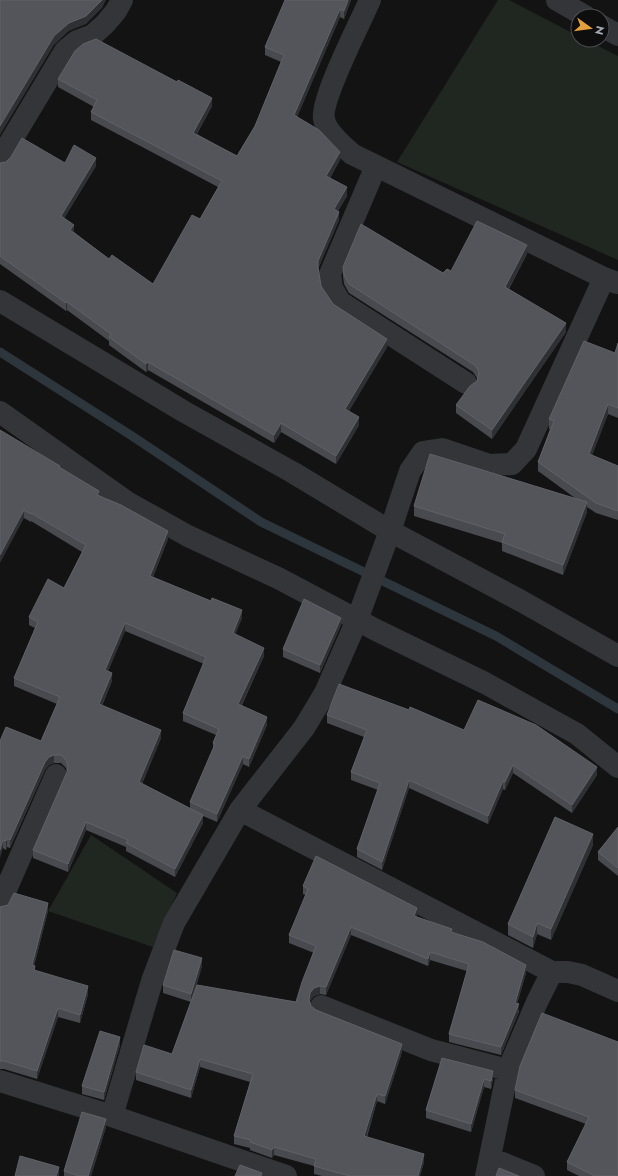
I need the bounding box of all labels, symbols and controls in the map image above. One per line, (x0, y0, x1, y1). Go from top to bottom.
north arrow (570, 8, 610, 48)
text: N (591, 24, 609, 37)

